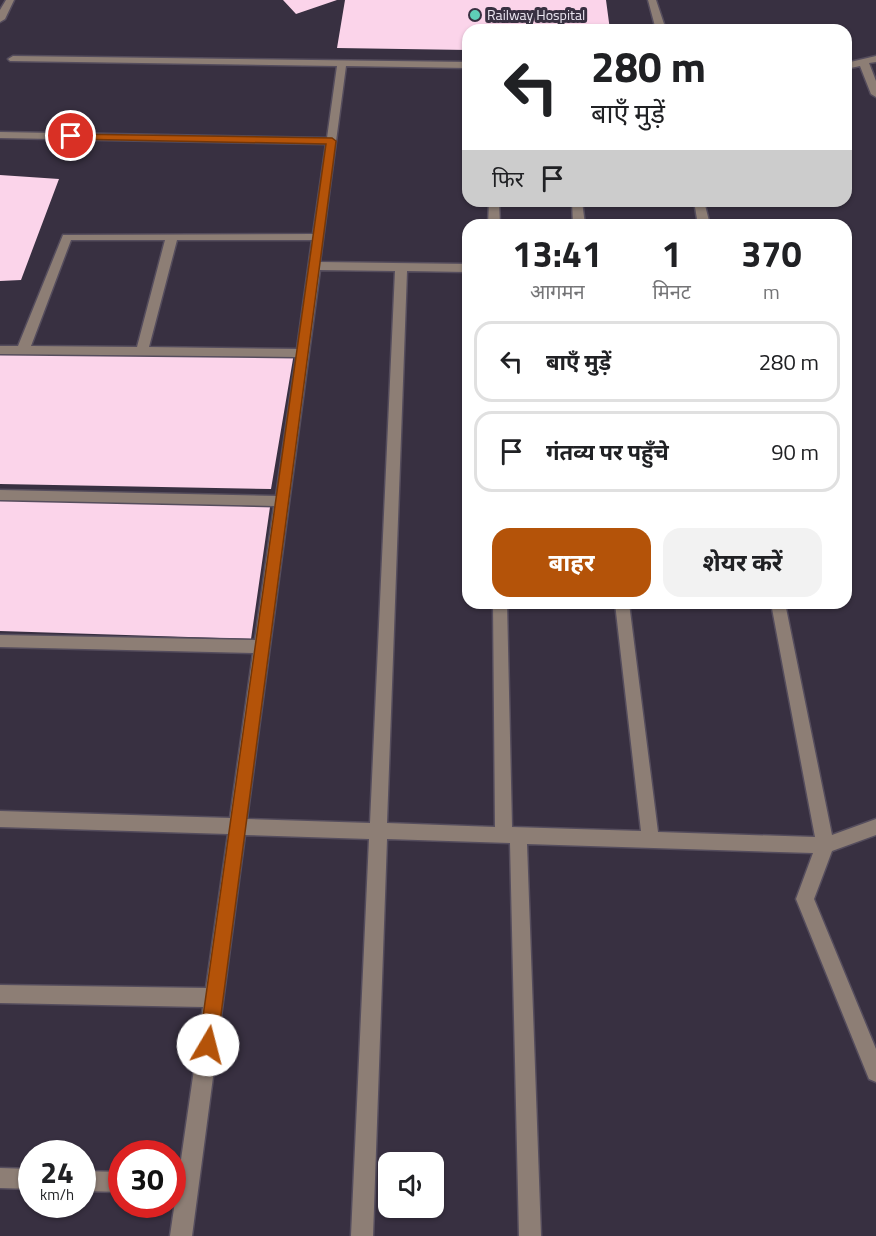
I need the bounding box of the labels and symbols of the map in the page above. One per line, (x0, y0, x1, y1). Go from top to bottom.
place label: Railway Hospital (487, 4, 585, 25)
marker: Railway Hospital (468, 8, 482, 22)
pin (45, 110, 96, 161)
position arrow (176, 1013, 240, 1077)
speed limit sign: 30 (108, 1140, 186, 1218)

